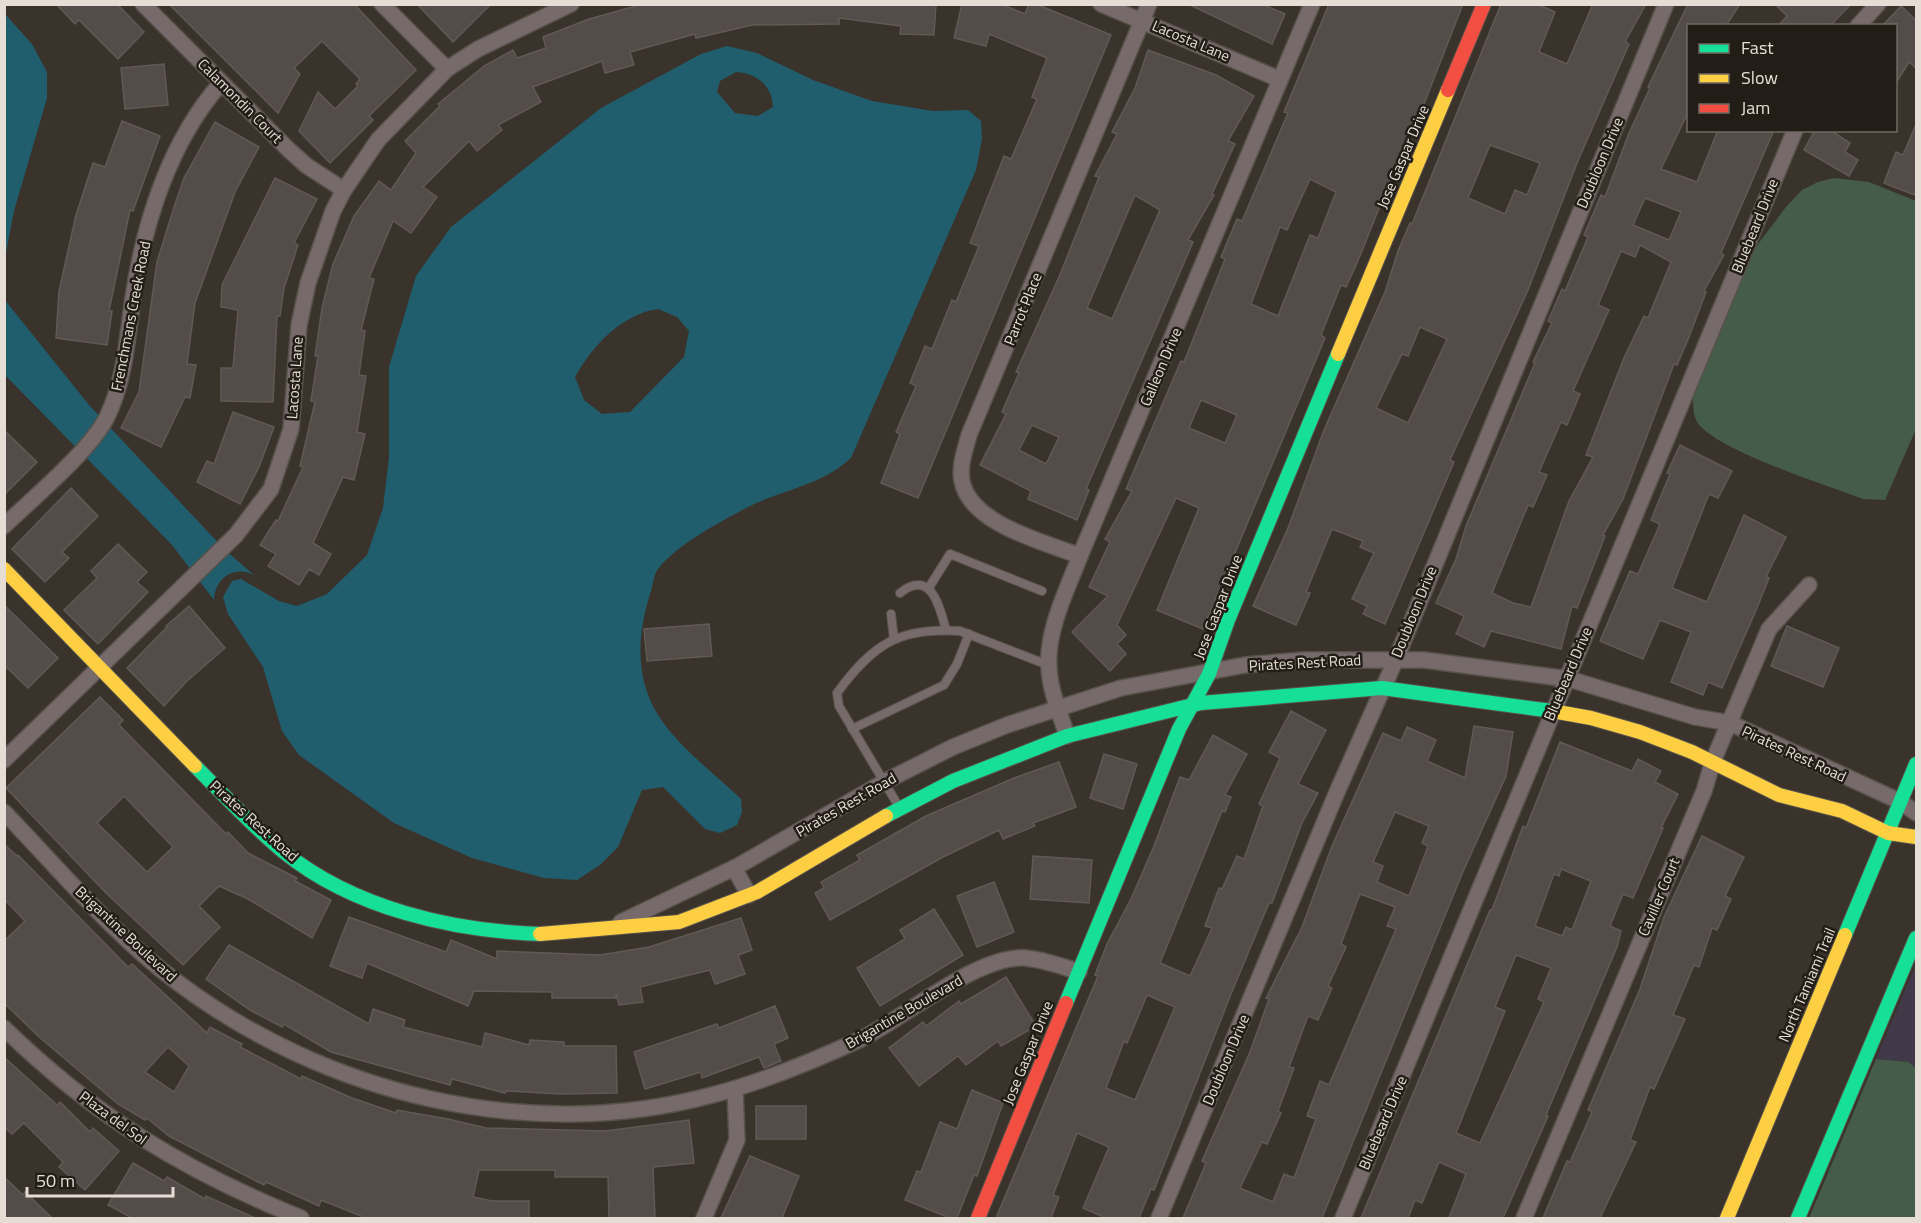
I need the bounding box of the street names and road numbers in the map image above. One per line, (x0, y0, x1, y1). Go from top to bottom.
street label: Lacosta Lane (1149, 14, 1234, 67)
street label: Calamondin Court (193, 53, 289, 149)
street label: Jose Gaspar Drive (1370, 101, 1435, 212)
street label: Doubloon Drive (1570, 114, 1629, 212)
street label: Bluebeard Drive (1725, 175, 1784, 277)
street label: Frenchmans Creek Road (105, 239, 156, 393)
street label: Parrot Place (997, 269, 1048, 349)
street label: Galleon Drive (1134, 324, 1187, 410)
street label: Lacosta Lane (280, 336, 309, 420)
street label: Jose Gaspar Drive (1187, 551, 1248, 663)
street label: Doubloon Drive (1385, 563, 1442, 661)
street label: Bluebeard Drive (1537, 623, 1598, 724)
street label: Pirates Rest Road (1248, 648, 1362, 677)
street label: Pirates Rest Road (1738, 719, 1850, 788)
street label: Pirates Rest Road (791, 766, 900, 843)
street label: Pirates Rest Road (205, 774, 304, 867)
street label: Caviller Court (1632, 853, 1686, 940)
street label: Brigantine Boulevard (70, 880, 182, 987)
street label: North Tamiami Trail (1772, 924, 1841, 1046)
street label: Brigantine Boulevard (841, 969, 967, 1055)
street label: Jose Gaspar Drive (996, 997, 1059, 1108)
street label: Doubloon Drive (1196, 1011, 1255, 1109)
street label: Bluebeard Drive (1352, 1072, 1413, 1173)
street label: Plaza del Sol (74, 1085, 152, 1150)

